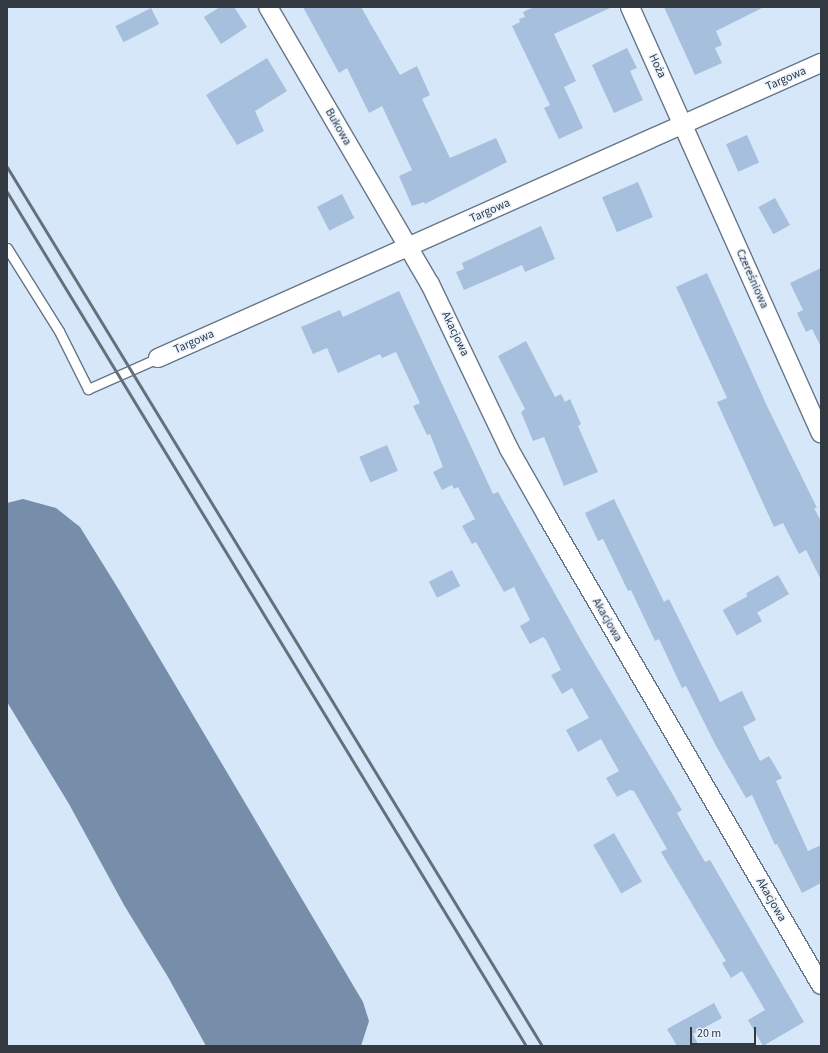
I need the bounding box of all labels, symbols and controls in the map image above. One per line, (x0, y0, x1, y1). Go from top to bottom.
street label: Hoża (645, 52, 669, 80)
street label: Targowa (764, 64, 808, 94)
street label: Bukowa (322, 106, 354, 148)
street label: Targowa (468, 196, 512, 226)
street label: Czereśniowa (733, 247, 771, 311)
street label: Akacjowa (438, 309, 472, 359)
street label: Targowa (172, 327, 216, 357)
street label: Akacjowa (589, 596, 625, 644)
street label: Akacjowa (753, 876, 789, 924)
scale bar (692, 1019, 758, 1045)
text: 20 m (697, 1025, 721, 1042)

